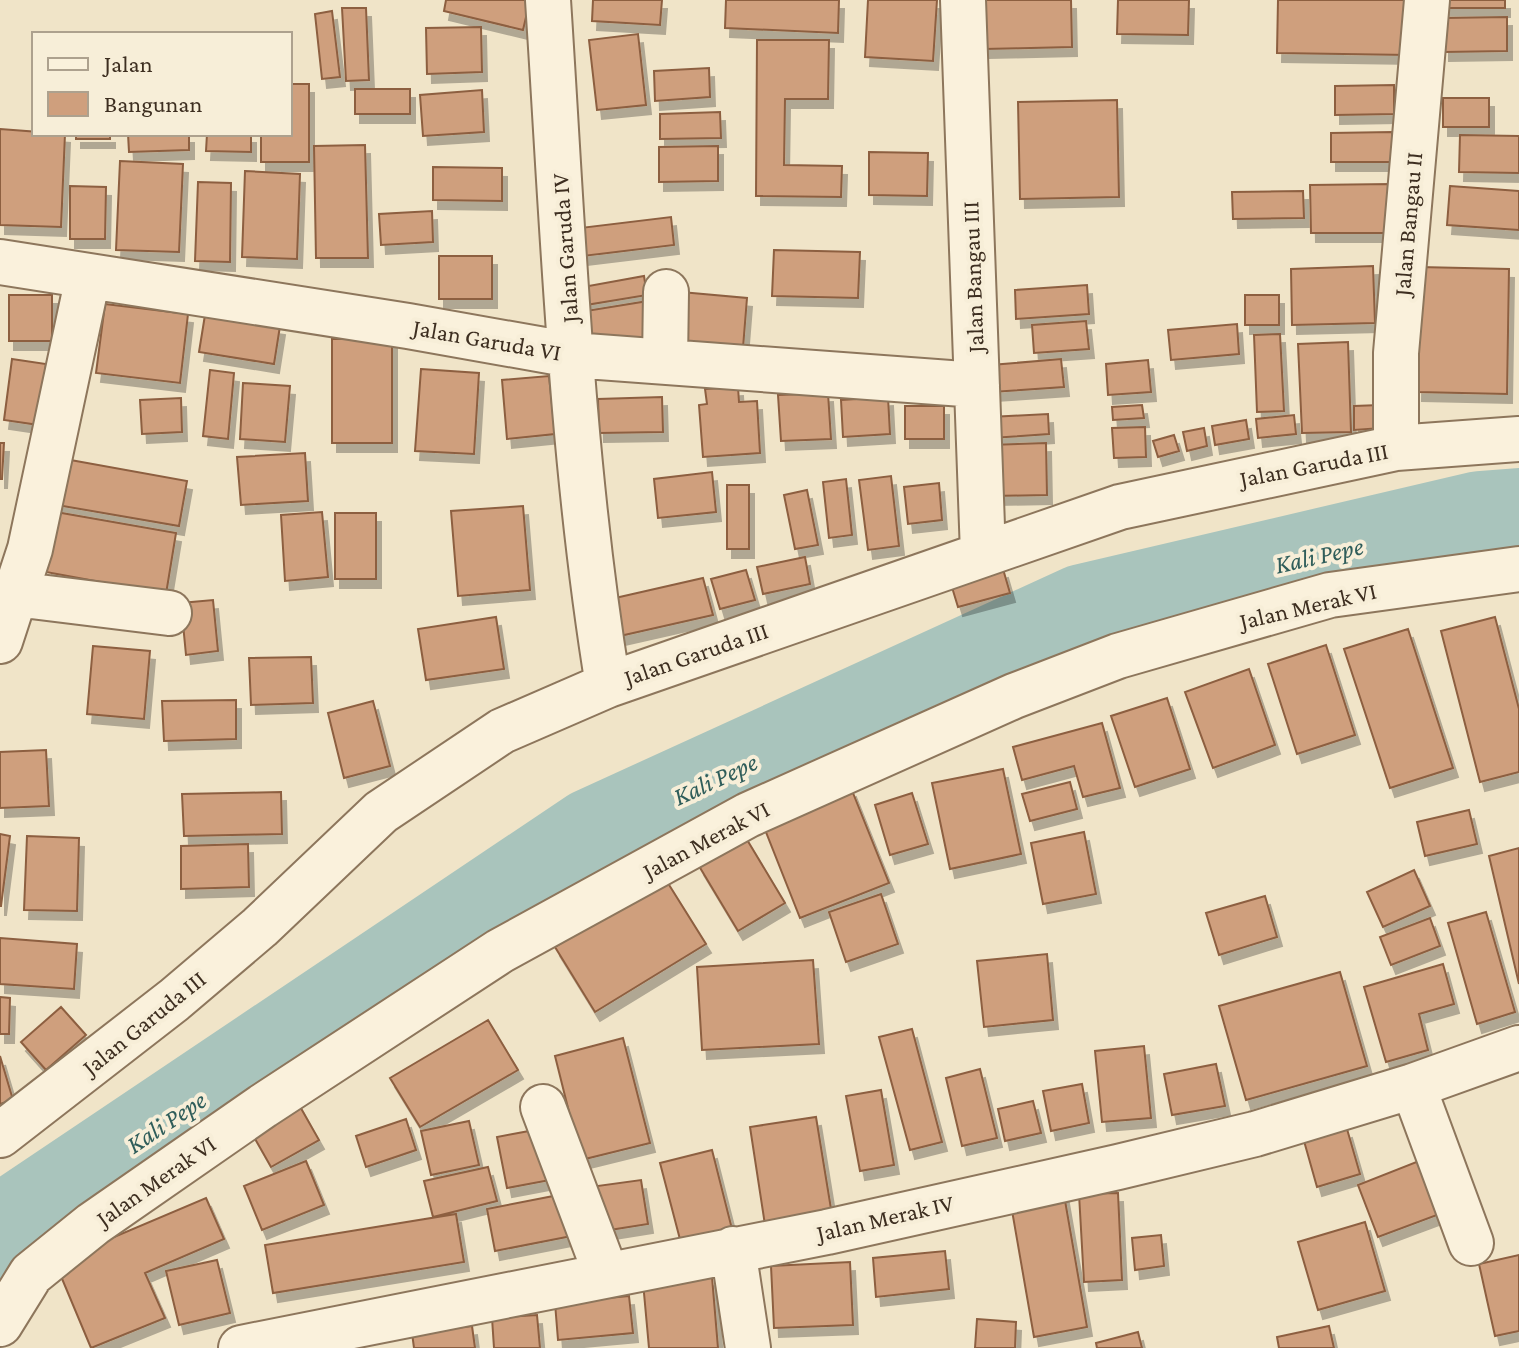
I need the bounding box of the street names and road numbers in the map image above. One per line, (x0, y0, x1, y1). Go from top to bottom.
street label: Jalan Bangau II (1388, 151, 1427, 299)
street label: Jalan Garuda IV (546, 172, 583, 326)
street label: Jalan Bangau III (956, 201, 989, 355)
street label: Jalan Garuda VI (409, 313, 563, 366)
street label: Jalan Garuda III (1235, 437, 1390, 493)
street label: Jalan Merak VI (1235, 577, 1379, 635)
street label: Jalan Garuda III (618, 616, 771, 691)
street label: Jalan Merak VI (636, 795, 774, 885)
street label: Jalan Garuda III (75, 965, 211, 1082)
street label: Jalan Merak VI (89, 1129, 221, 1233)
street label: Jalan Merak IV (812, 1189, 956, 1247)

